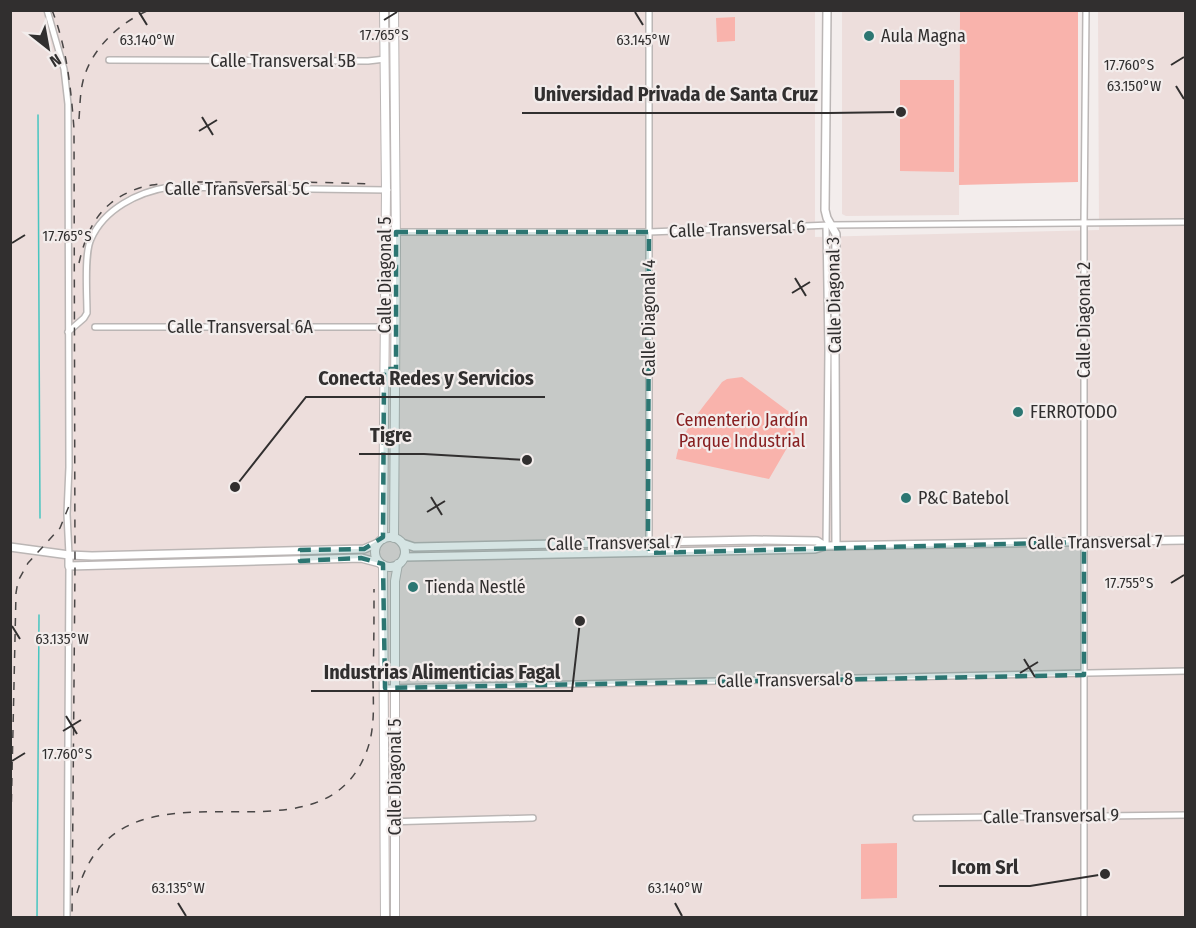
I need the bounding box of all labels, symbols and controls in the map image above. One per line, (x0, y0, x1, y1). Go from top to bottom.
north arrow (18, 18, 78, 78)
place label: Aula Magna (881, 25, 966, 47)
text: 17.765°S (359, 26, 409, 44)
marker: Aula Magna (862, 29, 876, 43)
text: 63.140°W (120, 31, 174, 49)
text: 63.145°W (616, 31, 670, 49)
text: N (46, 50, 64, 71)
street label: Calle Transversal 5B (210, 50, 356, 72)
text: 17.760°S (1104, 56, 1154, 74)
callout: Universidad Privada de Santa Cruz (522, 75, 829, 113)
text: 63.150°W (1107, 77, 1161, 95)
text: Universidad Privada de Santa Cruz (534, 82, 819, 106)
street label: Calle Transversal 5C (165, 178, 309, 200)
street label: Calle Transversal 6 (668, 216, 806, 242)
street label: Calle Diagonal 5 (374, 217, 396, 333)
text: 17.765°S (42, 227, 92, 245)
street label: Calle Diagonal 3 (822, 236, 846, 354)
street label: Calle Diagonal 4 (638, 259, 660, 377)
street label: Calle Diagonal 2 (1073, 262, 1095, 378)
street label: Calle Transversal 6A (167, 316, 313, 338)
callout: Conecta Redes y Servicios (306, 359, 545, 397)
text: Conecta Redes y Servicios (318, 366, 534, 390)
place label: FERROTODO (1030, 401, 1117, 423)
marker: FERROTODO (1011, 405, 1025, 419)
park label: Cementerio Jardín Parque Industrial (676, 409, 808, 452)
callout: Tigre (359, 416, 424, 454)
text: Tigre (370, 423, 412, 447)
place label: P&C Batebol (918, 487, 1009, 509)
marker: P&C Batebol (899, 491, 913, 505)
street label: Calle Transversal 7 (1027, 530, 1163, 554)
street label: Calle Transversal 7 (546, 531, 682, 555)
text: 17.755°S (1105, 574, 1154, 592)
place label: Tienda Nestlé (425, 576, 526, 598)
marker: Tienda Nestlé (406, 580, 420, 594)
text: 63.135°W (35, 630, 89, 648)
callout: Industrias Alimenticias Fagal (311, 653, 572, 691)
text: Industrias Alimenticias Fagal (324, 660, 561, 684)
street label: Calle Transversal 8 (717, 668, 853, 692)
street label: Calle Diagonal 5 (384, 719, 406, 835)
text: 17.760°S (42, 745, 92, 763)
street label: Calle Transversal 9 (983, 804, 1119, 828)
callout: Icom Srl (939, 848, 1030, 886)
text: Icom Srl (952, 855, 1019, 879)
text: 63.135°W (151, 879, 205, 897)
text: 63.140°W (648, 879, 702, 897)

